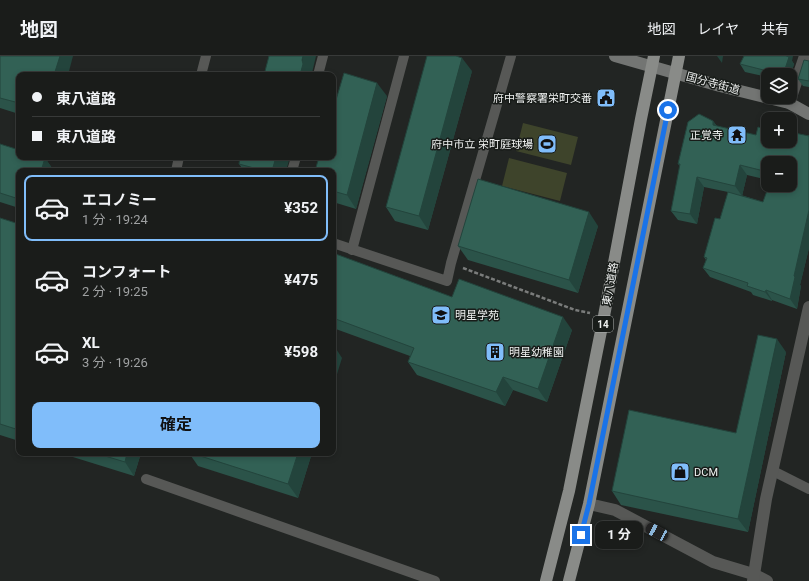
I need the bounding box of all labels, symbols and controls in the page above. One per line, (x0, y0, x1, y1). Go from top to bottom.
text: 地図 (20, 18, 58, 41)
text: 地図 (647, 21, 675, 37)
text: レイヤ (697, 21, 739, 37)
text: 共有 (761, 21, 789, 37)
map controls (761, 68, 797, 192)
button: layers (761, 68, 797, 104)
street label: 国分寺街道 (685, 70, 741, 97)
public building icon: 府中警察署栄町交番 (595, 87, 617, 109)
text: 東八道路 (56, 90, 116, 108)
place label: 府中警察署栄町交番 (493, 92, 592, 105)
route start (659, 101, 677, 119)
button: + (761, 112, 797, 148)
temple icon: 正覚寺 (726, 124, 748, 146)
text: 東八道路 (56, 128, 116, 146)
place label: 正覚寺 (690, 129, 723, 142)
sports icon: 府中市立 栄町庭球場 (536, 133, 558, 155)
place label: 府中市立 栄町庭球場 (431, 138, 533, 151)
button: − (761, 156, 797, 192)
icon: car (34, 190, 70, 226)
text: エコノミー (82, 191, 157, 209)
text: ¥352 (284, 199, 318, 217)
text: 1 分 · 19:24 (82, 212, 148, 227)
street label: 東八道路 (600, 261, 621, 307)
icon: car (34, 262, 70, 298)
text: コンフォート (82, 263, 172, 281)
text: ¥475 (284, 271, 318, 289)
text: 2 分 · 19:25 (82, 284, 148, 299)
school or university icon: 明星学苑 (430, 304, 452, 326)
place label: 明星学苑 (455, 309, 499, 322)
road number: 14 (593, 316, 613, 332)
icon: car (34, 334, 70, 370)
text: XL (82, 334, 100, 352)
building icon: 明星幼稚園 (484, 341, 506, 363)
text: ¥598 (284, 343, 318, 361)
place label: 明星幼稚園 (509, 346, 564, 359)
text: 3 分 · 19:26 (82, 355, 148, 370)
button: 確定 (32, 402, 320, 448)
shop icon: DCM (669, 461, 691, 483)
place label: DCM (694, 466, 718, 479)
callout: 1 分 (595, 521, 643, 549)
car (644, 521, 670, 543)
route end (572, 526, 590, 544)
text: 1 分 (607, 527, 631, 542)

